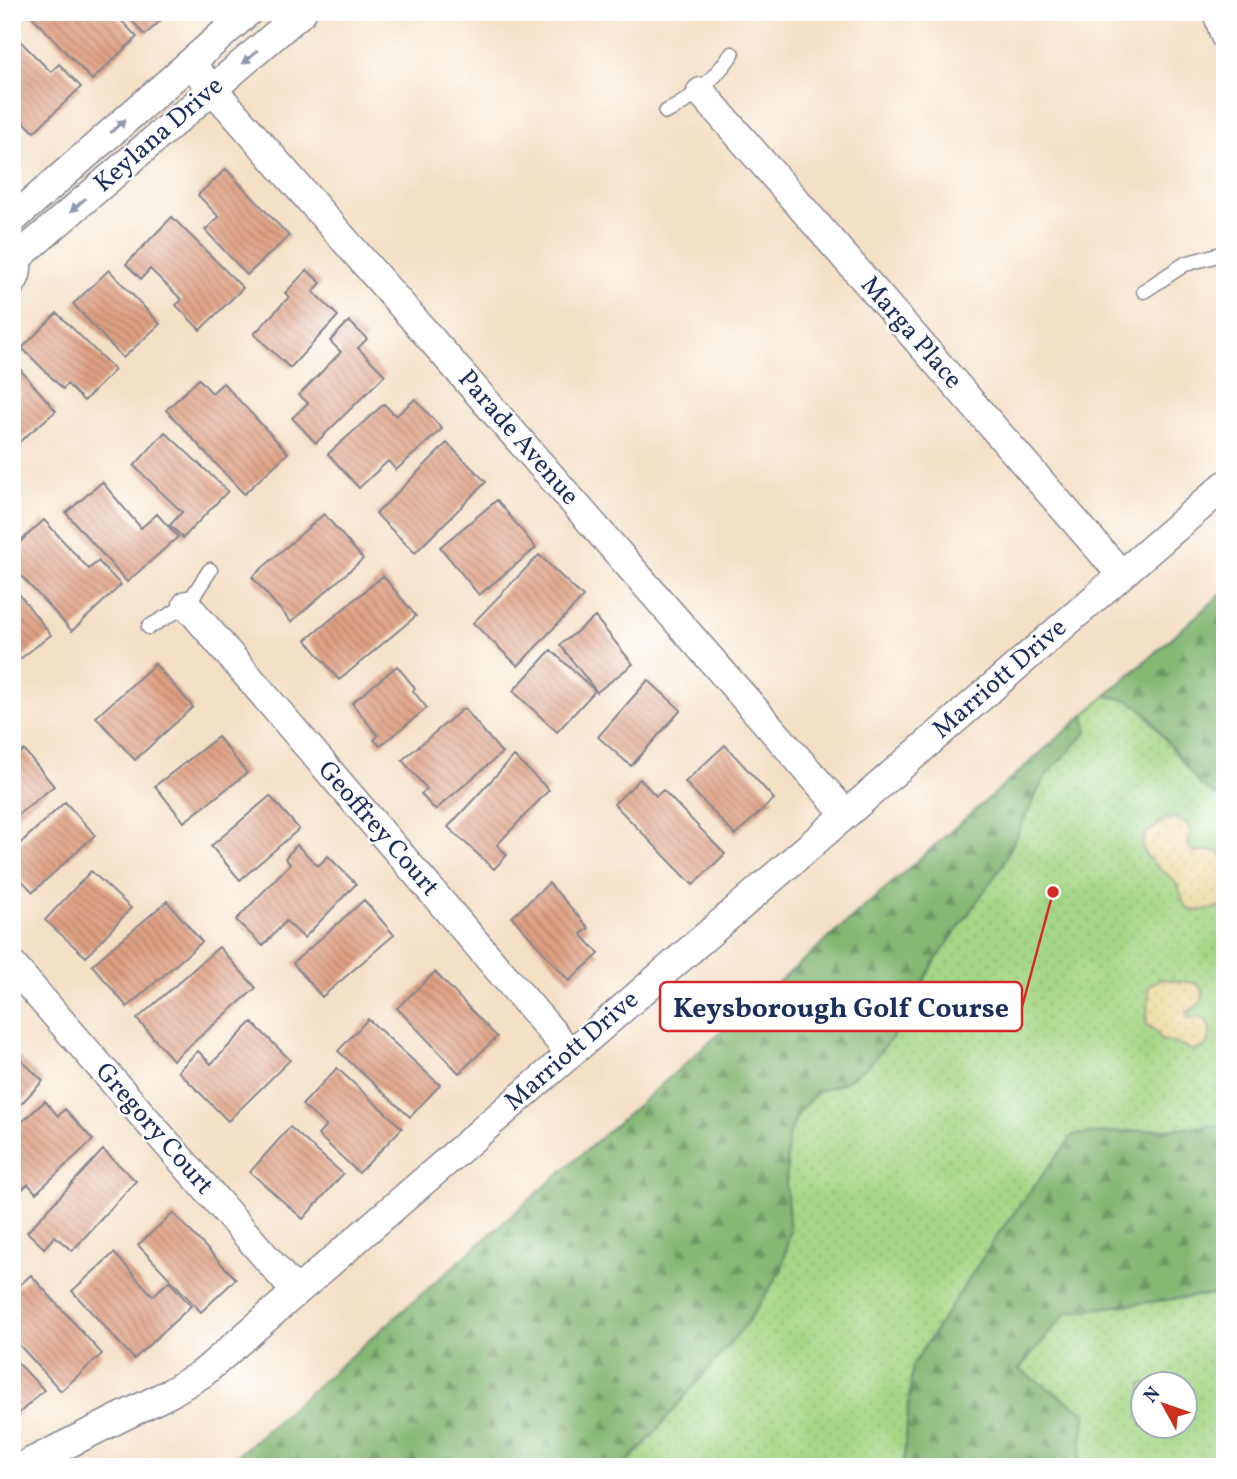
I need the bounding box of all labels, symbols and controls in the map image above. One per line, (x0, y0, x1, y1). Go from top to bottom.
one-way arrow (241, 49, 259, 65)
street label: Keylana Drive (87, 69, 231, 201)
one-way arrow (110, 119, 127, 134)
one-way arrow (69, 197, 87, 213)
street label: Marga Place (852, 269, 970, 397)
street label: Parade Avenue (449, 362, 587, 514)
street label: Marriott Drive (925, 611, 1075, 747)
street label: Geoffrey Court (309, 753, 447, 905)
callout: Keysborough Golf Course (660, 982, 1022, 1031)
street label: Marriott Drive (497, 983, 647, 1119)
text: Keysborough Golf Course (673, 990, 1009, 1029)
street label: Gregory Court (87, 1055, 221, 1203)
north arrow (1128, 1370, 1198, 1440)
text: N (1138, 1382, 1167, 1409)

